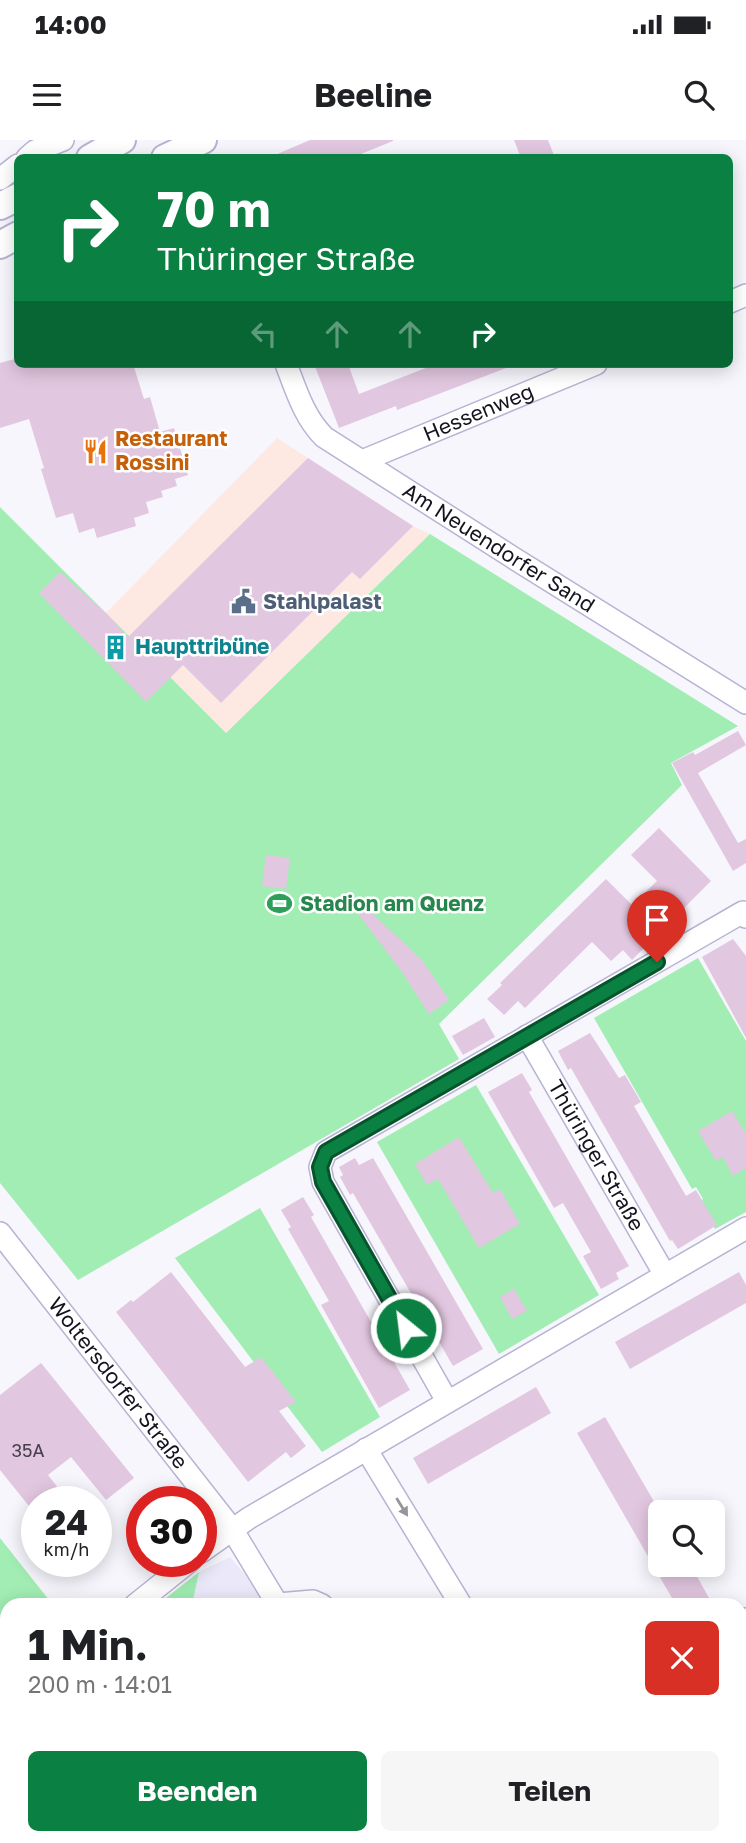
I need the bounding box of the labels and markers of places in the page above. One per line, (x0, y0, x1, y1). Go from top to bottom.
place label: Restaurant Rossini (115, 425, 228, 475)
restaurant icon: Restaurant Rossini (81, 437, 109, 465)
public building icon: Stahlpalast (229, 588, 257, 616)
place label: Stahlpalast (263, 588, 382, 614)
building icon: Haupttribüne (101, 633, 129, 661)
place label: Haupttribüne (135, 633, 270, 659)
sports icon: Stadion am Quenz (266, 890, 294, 918)
place label: Stadion am Quenz (300, 890, 484, 916)
pin (627, 890, 687, 962)

